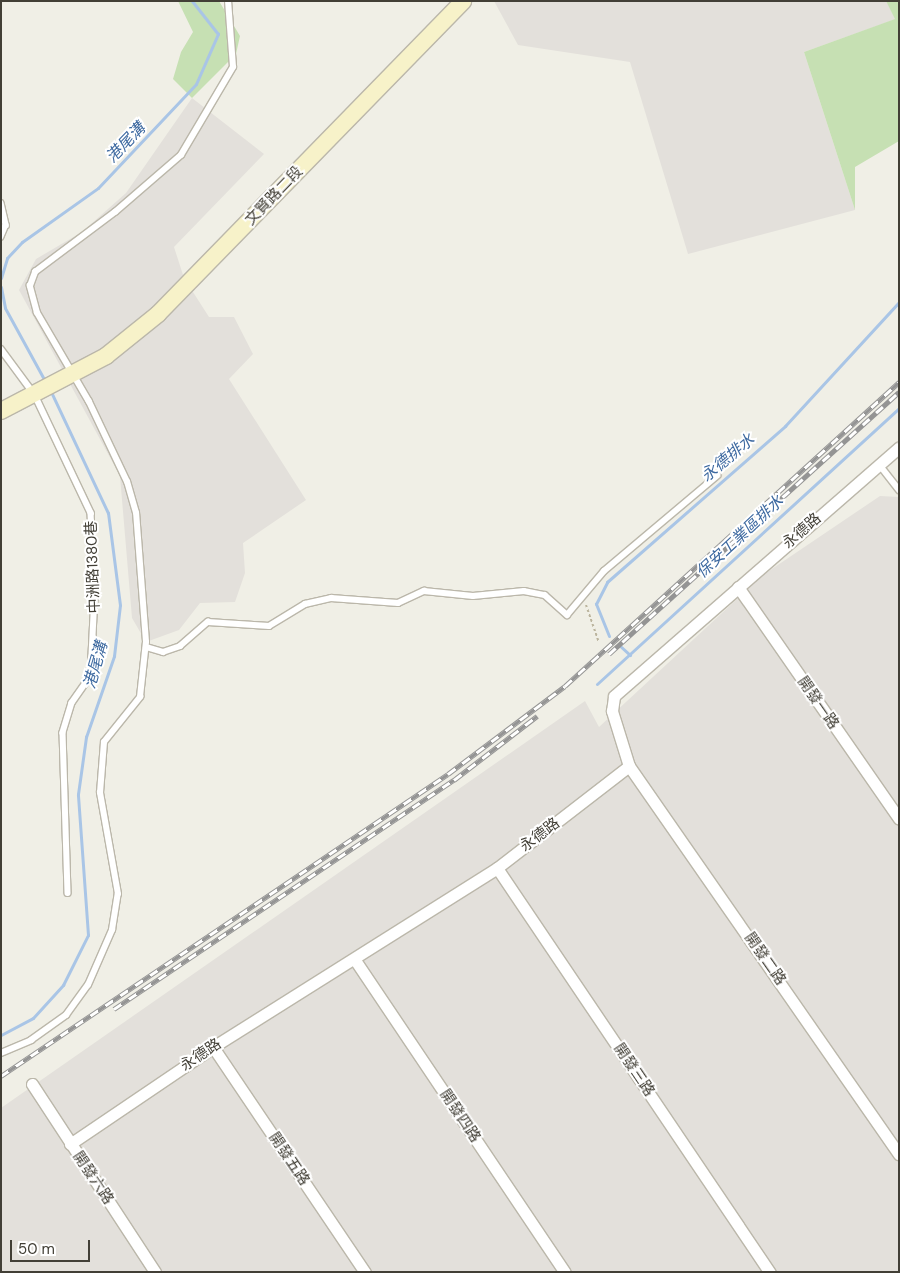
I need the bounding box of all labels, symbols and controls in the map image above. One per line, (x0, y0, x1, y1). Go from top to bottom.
water label: 港尾溝 (102, 119, 150, 167)
street label: 文賢路二段 (241, 163, 307, 229)
water label: 永德排水 (697, 430, 759, 486)
water label: 保安工業區排水 (692, 492, 788, 582)
street label: 永德路 (779, 509, 825, 553)
street label: 中洲路1380巷 (82, 520, 104, 614)
water label: 港尾溝 (80, 639, 112, 691)
street label: 開發一路 (793, 673, 843, 733)
street label: 永德路 (517, 814, 563, 856)
street label: 開發二路 (740, 929, 790, 989)
street label: 永德路 (177, 1035, 225, 1075)
street label: 開發三路 (610, 1040, 658, 1100)
street label: 開發四路 (436, 1086, 484, 1146)
street label: 開發五路 (265, 1129, 313, 1189)
street label: 開發六路 (69, 1148, 117, 1208)
scale bar (12, 1230, 92, 1262)
text: 50 m (18, 1239, 55, 1259)

